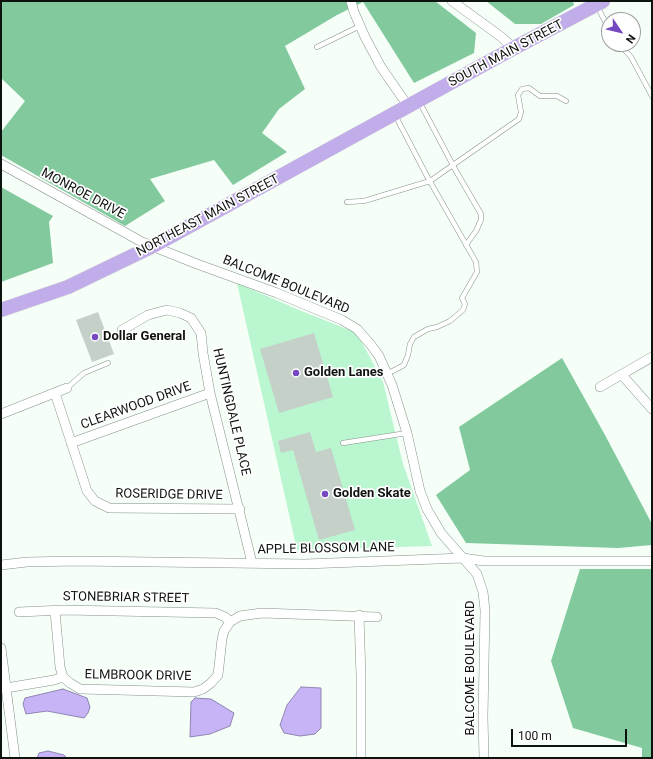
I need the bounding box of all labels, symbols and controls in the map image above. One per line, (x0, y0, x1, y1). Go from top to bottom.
north arrow (601, 12, 641, 52)
street label: SOUTH MAIN STREET (446, 17, 566, 91)
text: N (623, 32, 638, 45)
street label: MONROE DRIVE (38, 165, 128, 223)
street label: NORTHEAST MAIN STREET (134, 172, 282, 260)
street label: BALCOME BOULEVARD (220, 252, 352, 318)
place label: Dollar General (103, 329, 186, 345)
marker: Dollar General (90, 332, 100, 342)
street label: HUNTINGDALE PLACE (209, 347, 253, 477)
place label: Golden Lanes (304, 365, 383, 381)
marker: Golden Lanes (291, 368, 301, 378)
street label: CLEARWOOD DRIVE (79, 379, 193, 433)
street label: ROSERIDGE DRIVE (115, 486, 223, 504)
place label: Golden Skate (333, 486, 411, 502)
marker: Golden Skate (320, 489, 330, 499)
street label: APPLE BLOSSOM LANE (257, 540, 395, 558)
street label: STONEBRIAR STREET (63, 589, 189, 607)
street label: BALCOME BOULEVARD (463, 600, 479, 736)
street label: ELMBROOK DRIVE (84, 667, 192, 685)
scale bar (513, 721, 629, 747)
text: 100 m (518, 729, 552, 743)

